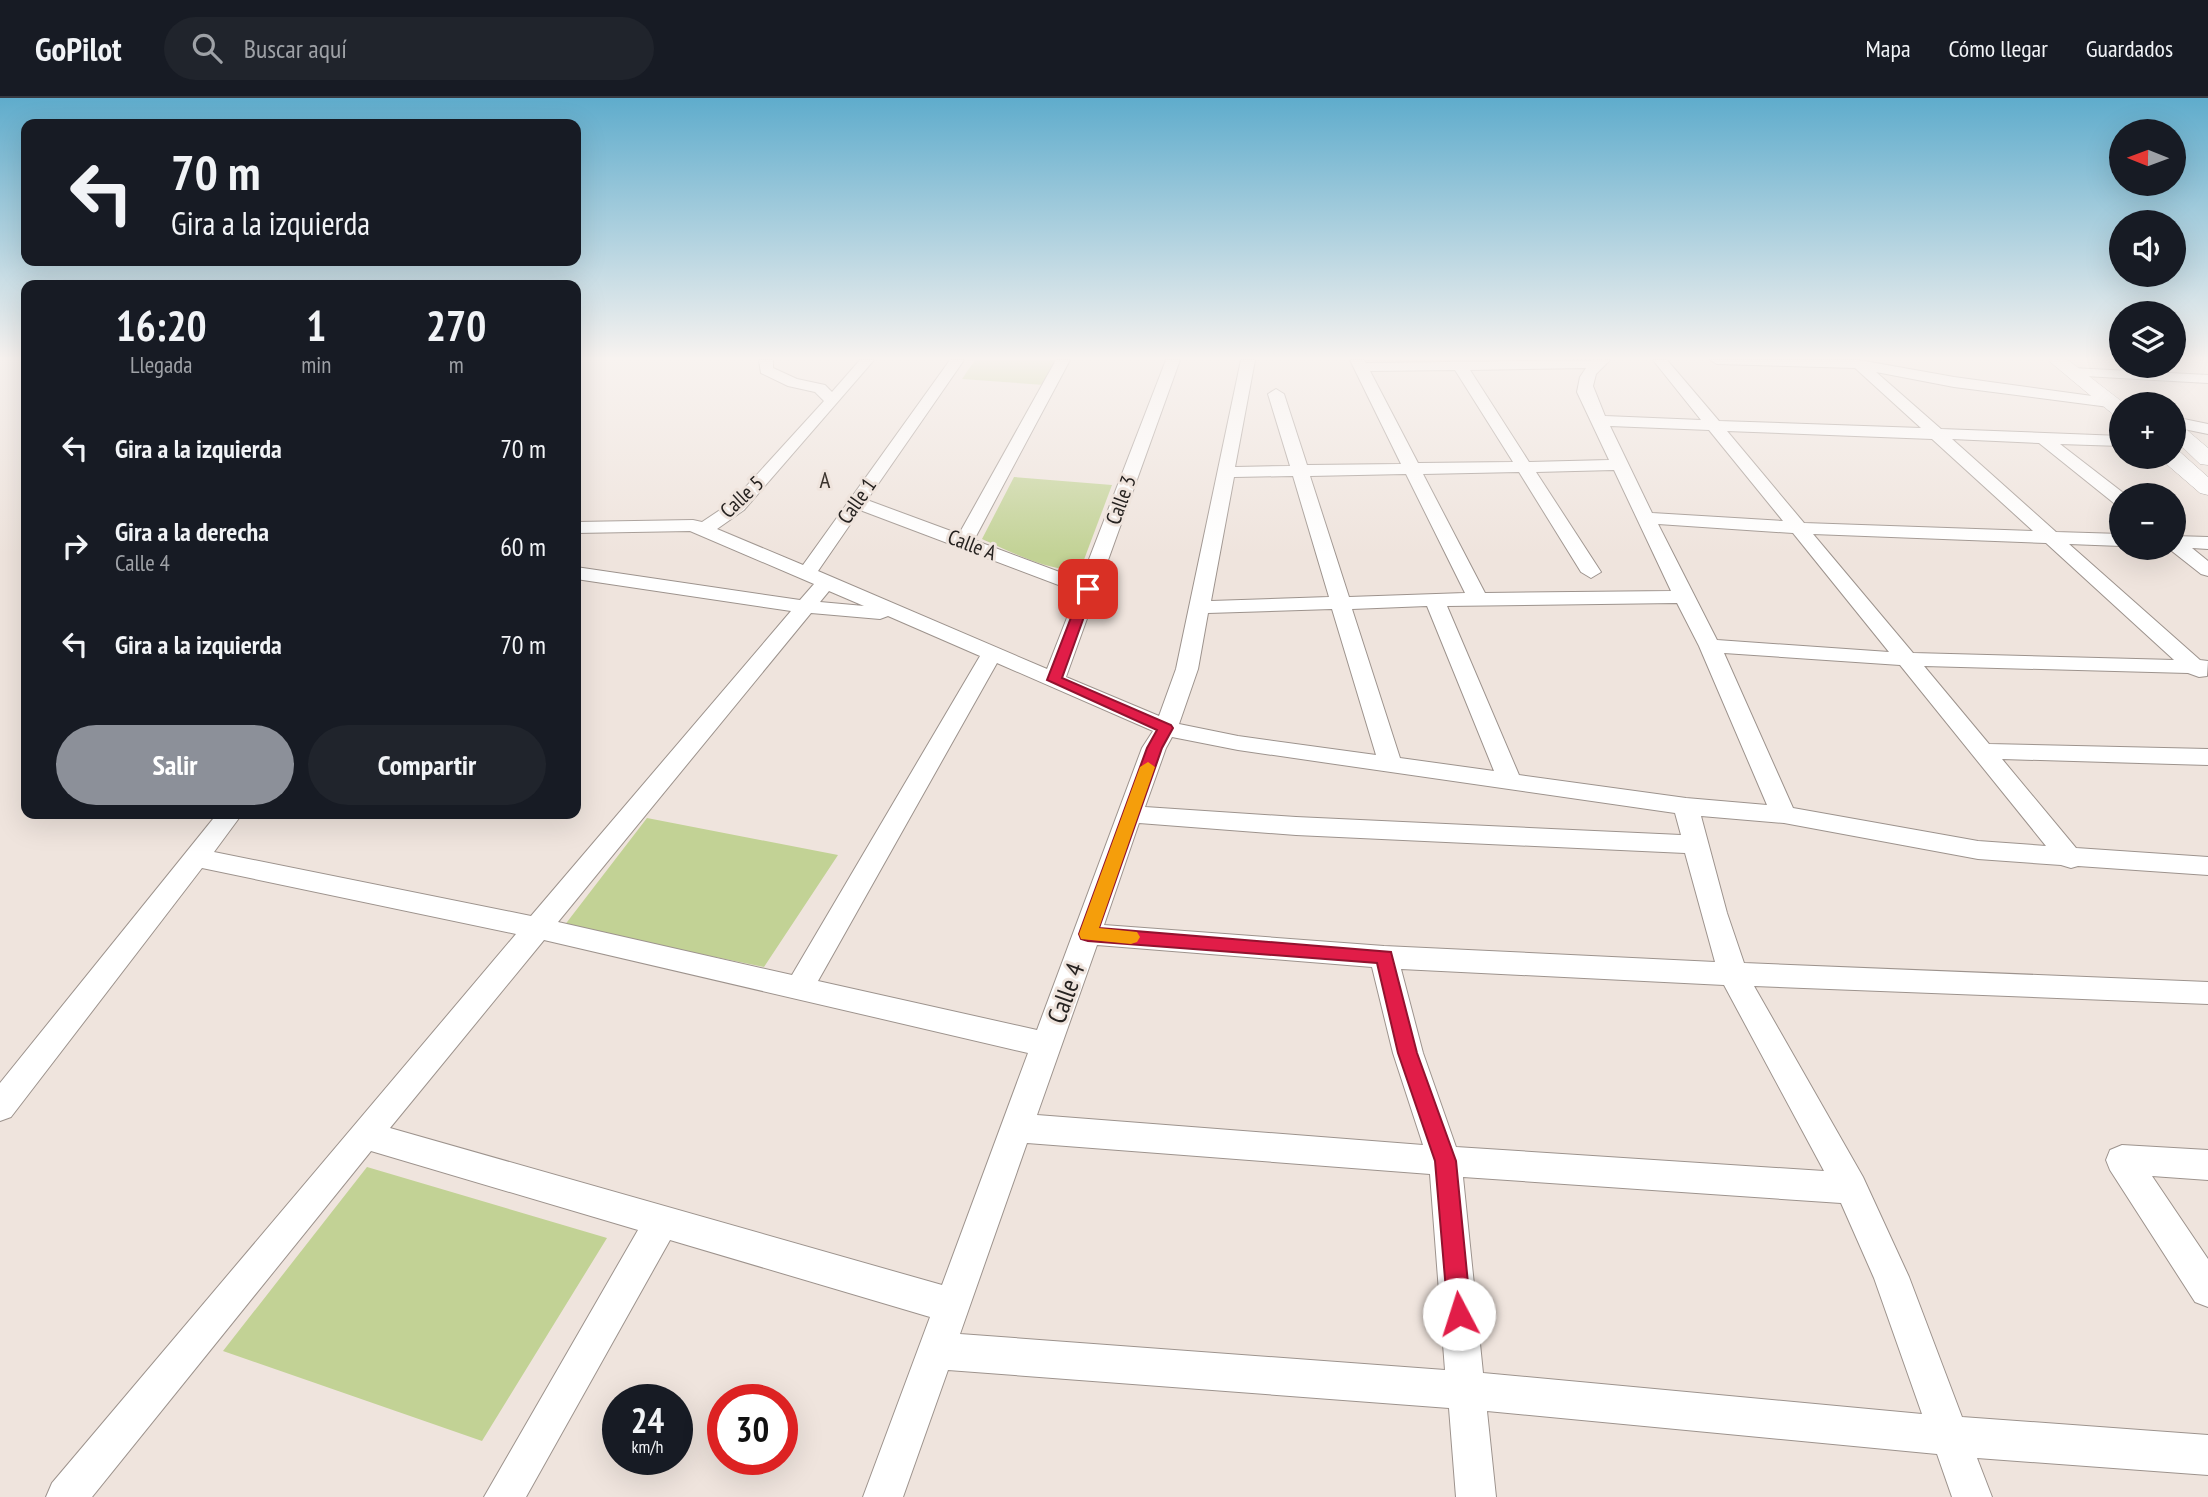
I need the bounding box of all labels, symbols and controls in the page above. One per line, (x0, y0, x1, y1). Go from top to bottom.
search box (164, 17, 654, 80)
text: GoPilot (35, 27, 122, 70)
icon: search (188, 29, 226, 67)
text: Buscar aquí (244, 32, 347, 65)
text: Mapa (1866, 33, 1911, 64)
text: Cómo llegar (1949, 33, 2048, 64)
text: Guardados (2086, 33, 2173, 64)
north arrow (2109, 119, 2186, 196)
map controls (2109, 119, 2186, 560)
text: 70 m (171, 140, 260, 204)
icon: left (56, 147, 147, 238)
text: Gira a la izquierda (171, 202, 370, 244)
button: sound (2109, 210, 2186, 287)
text: 16:20 (116, 298, 207, 353)
text: 1 (306, 298, 326, 353)
text: 270 (426, 298, 486, 353)
button: layers (2109, 301, 2186, 378)
text: Llegada (130, 350, 192, 379)
text: min (301, 350, 331, 379)
text: m (449, 350, 464, 379)
button: + (2109, 392, 2186, 469)
icon: left (56, 429, 94, 467)
text: Gira a la izquierda (115, 432, 282, 465)
text: 70 m (500, 432, 546, 465)
district label: A (820, 465, 832, 494)
street label: Calle 5 (714, 470, 769, 524)
street label: Calle 1 (831, 472, 882, 529)
street label: Calle 3 (1099, 472, 1142, 528)
button: − (2109, 483, 2186, 560)
text: Gira a la derecha (115, 515, 269, 548)
street label: Calle A (944, 523, 1000, 566)
icon: right (56, 527, 94, 565)
text: 60 m (500, 530, 546, 563)
text: Calle 4 (115, 548, 170, 577)
pin (1058, 559, 1118, 619)
icon: arrive (1069, 570, 1107, 608)
icon: left (56, 625, 94, 663)
text: Gira a la izquierda (115, 628, 282, 661)
text: 70 m (500, 628, 546, 661)
button: Salir (56, 725, 294, 805)
button: Compartir (308, 725, 546, 805)
street label: Calle 4 (1039, 958, 1092, 1028)
position arrow (1422, 1277, 1496, 1351)
speed limit sign: 30 (707, 1384, 798, 1475)
text: 24 (631, 1397, 664, 1443)
text: km/h (632, 1435, 663, 1458)

